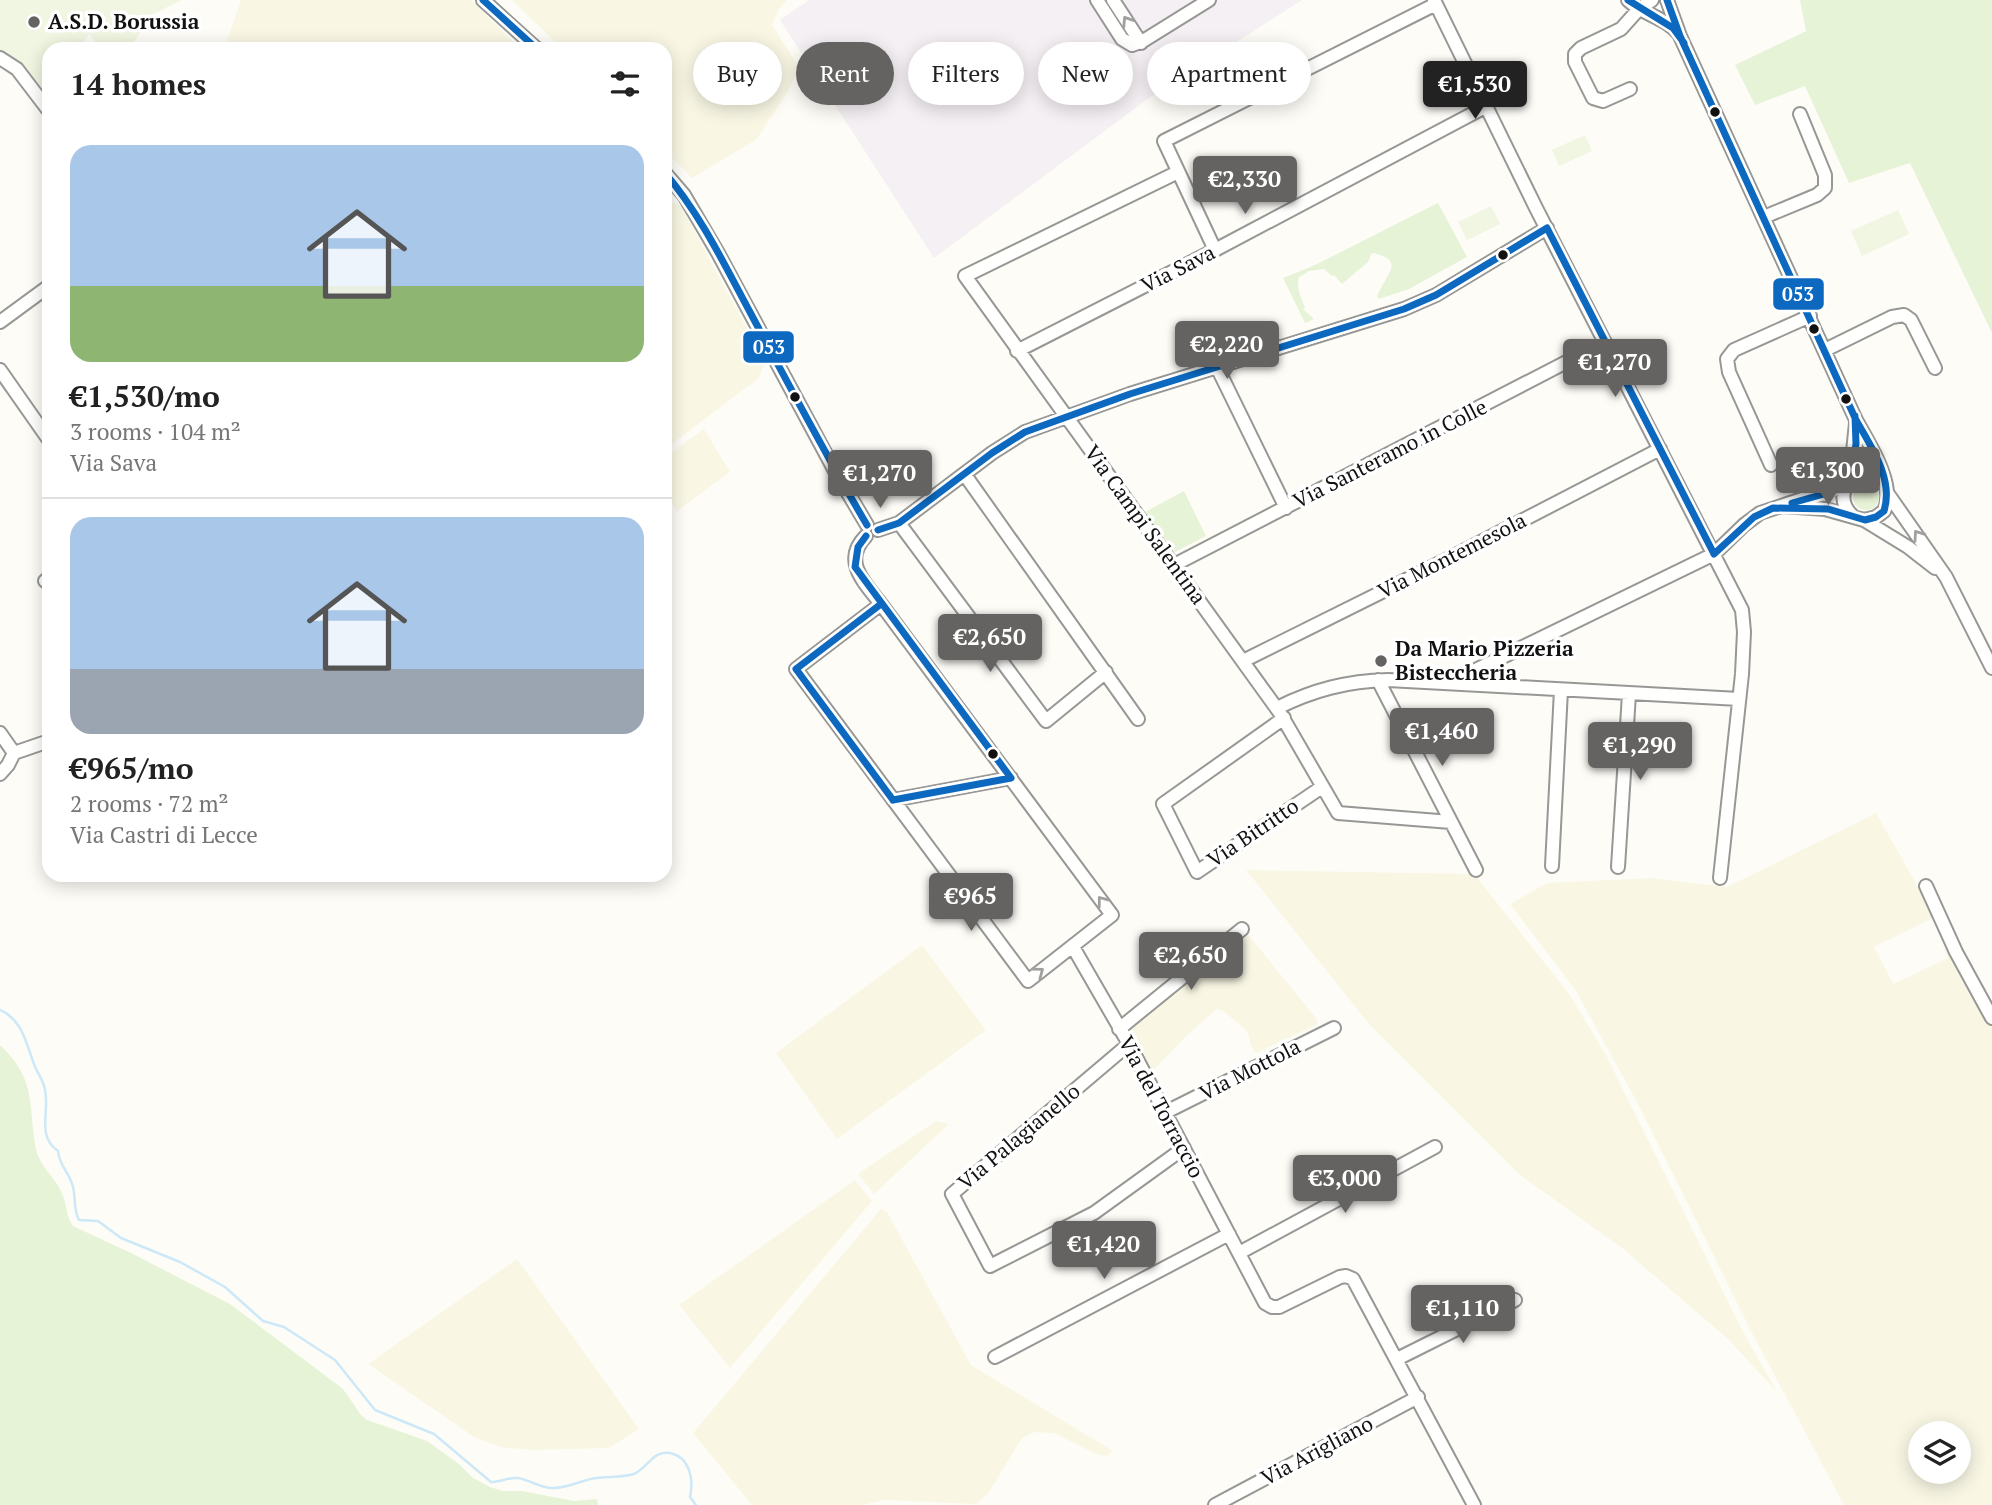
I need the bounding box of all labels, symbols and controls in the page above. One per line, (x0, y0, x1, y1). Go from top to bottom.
place label: A.S.D. Borussia (48, 7, 200, 35)
marker: A.S.D. Borussia (26, 14, 42, 30)
one-way arrow (1122, 16, 1135, 29)
chip: Buy (693, 42, 782, 105)
chip: Rent (796, 42, 894, 105)
chip: Filters (908, 42, 1024, 105)
chip: New (1038, 42, 1133, 105)
chip: Apartment (1147, 42, 1311, 105)
pin: €1,530 (1418, 61, 1532, 121)
text: 14 homes (70, 64, 206, 104)
icon: filters (606, 65, 644, 103)
text: €1,530 (1439, 68, 1511, 99)
unlabelled marker (1708, 105, 1722, 119)
pin: €2,330 (1188, 156, 1302, 216)
text: €2,330 (1209, 163, 1281, 194)
icon: home (294, 191, 420, 317)
street label: Via Sava (1136, 237, 1220, 299)
unlabelled marker (1496, 248, 1510, 262)
line badge: 053 (1772, 277, 1825, 311)
text: 053 (1782, 281, 1814, 306)
pin: €2,220 (1170, 322, 1284, 381)
unlabelled marker (1807, 322, 1821, 336)
text: €2,220 (1191, 328, 1263, 359)
line badge: 053 (742, 330, 795, 364)
text: 053 (753, 334, 785, 359)
pin: €1,270 (1558, 340, 1672, 399)
text: €1,270 (1579, 346, 1651, 377)
text: €1,530/mo (70, 376, 220, 416)
unlabelled marker (788, 390, 802, 404)
street label: Via Santeramo in Colle (1288, 392, 1491, 514)
unlabelled marker (1839, 392, 1853, 406)
text: 3 rooms · 104 m² (70, 416, 241, 447)
street label: Via Campi Salentina (1079, 439, 1213, 610)
text: Via Sava (70, 447, 157, 478)
pin: €1,300 (1771, 448, 1885, 507)
pin: €1,270 (823, 450, 937, 510)
text: €1,300 (1792, 454, 1864, 485)
text: €1,270 (844, 457, 916, 488)
street label: Via Montemesola (1372, 505, 1531, 605)
one-way arrow (1914, 530, 1926, 543)
icon: home (294, 563, 420, 689)
pin: €2,650 (933, 614, 1047, 674)
text: €2,650 (954, 621, 1026, 652)
place label: Da Mario Pizzeria Bisteccheria (1395, 634, 1574, 686)
marker: Da Mario Pizzeria Bisteccheria (1373, 653, 1389, 669)
pin: €1,460 (1385, 708, 1499, 768)
text: €1,460 (1406, 715, 1478, 746)
pin: €1,290 (1583, 722, 1697, 782)
text: €1,290 (1604, 729, 1676, 760)
unlabelled marker (986, 747, 1000, 761)
text: €965/mo (70, 748, 194, 788)
text: 2 rooms · 72 m² (70, 788, 229, 819)
street label: Via Bitritto (1201, 791, 1304, 873)
text: Via Castri di Lecce (70, 819, 258, 850)
pin: €965 (930, 874, 1012, 933)
text: €965 (945, 880, 997, 911)
one-way arrow (1098, 896, 1111, 909)
pin: €2,650 (1134, 932, 1248, 992)
text: €2,650 (1155, 939, 1227, 970)
one-way arrow (1031, 968, 1044, 981)
street label: Via del Torraccio (1113, 1031, 1211, 1182)
street label: Via Mottola (1194, 1031, 1305, 1107)
street label: Via Palagianello (951, 1077, 1085, 1196)
pin: €3,000 (1288, 1156, 1402, 1215)
text: €3,000 (1309, 1162, 1381, 1193)
pin: €1,420 (1047, 1222, 1161, 1281)
text: €1,420 (1068, 1228, 1140, 1259)
pin: €1,110 (1406, 1286, 1520, 1345)
text: €1,110 (1427, 1292, 1499, 1323)
street label: Via Arigliano (1256, 1409, 1377, 1491)
map controls (1908, 1421, 1971, 1484)
button: layers (1908, 1421, 1971, 1484)

